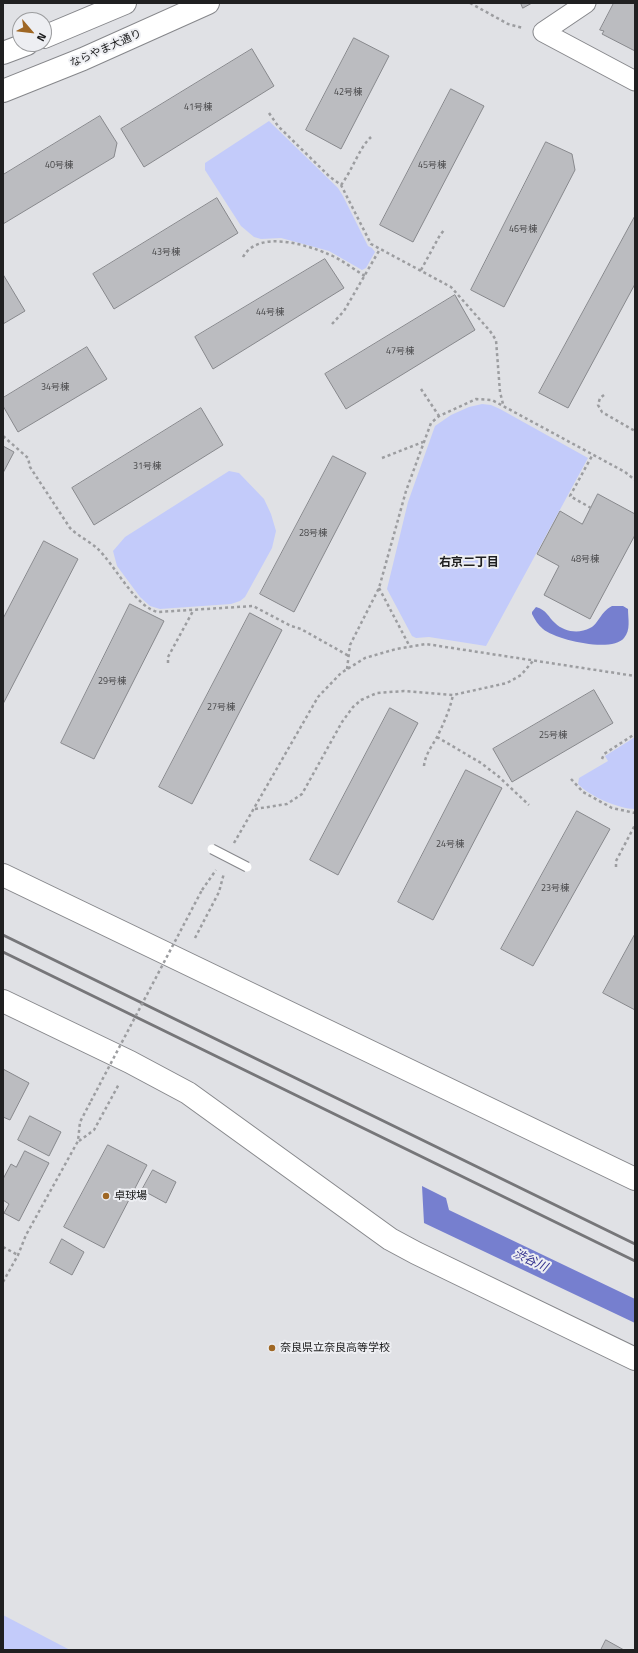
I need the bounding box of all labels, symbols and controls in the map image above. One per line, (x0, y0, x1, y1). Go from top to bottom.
north arrow (12, 12, 52, 52)
street label: ならやま大通り (68, 27, 144, 71)
text: N (33, 30, 51, 44)
house number: 42号棟 (334, 88, 362, 98)
house number: 41号棟 (184, 103, 212, 113)
house number: 40号棟 (45, 161, 73, 171)
house number: 45号棟 (418, 161, 446, 171)
house number: 46号棟 (509, 225, 537, 235)
house number: 43号棟 (152, 248, 180, 258)
house number: 44号棟 (256, 308, 284, 318)
house number: 47号棟 (386, 347, 414, 357)
house number: 34号棟 (41, 383, 69, 393)
house number: 31号棟 (133, 462, 161, 472)
house number: 28号棟 (299, 529, 327, 539)
house number: 48号棟 (571, 555, 599, 565)
district label: 右京二丁目 (439, 556, 499, 570)
house number: 29号棟 (98, 677, 126, 687)
house number: 27号棟 (207, 703, 235, 713)
house number: 25号棟 (539, 731, 567, 741)
house number: 24号棟 (436, 840, 464, 850)
house number: 23号棟 (541, 884, 569, 894)
place label: 卓球場 (114, 1189, 147, 1203)
marker: 卓球場 (101, 1191, 111, 1201)
water label: 渋谷川 (511, 1247, 549, 1275)
place label: 奈良県立奈良高等学校 (280, 1341, 390, 1355)
marker: 奈良県立奈良高等学校 (267, 1343, 277, 1353)

